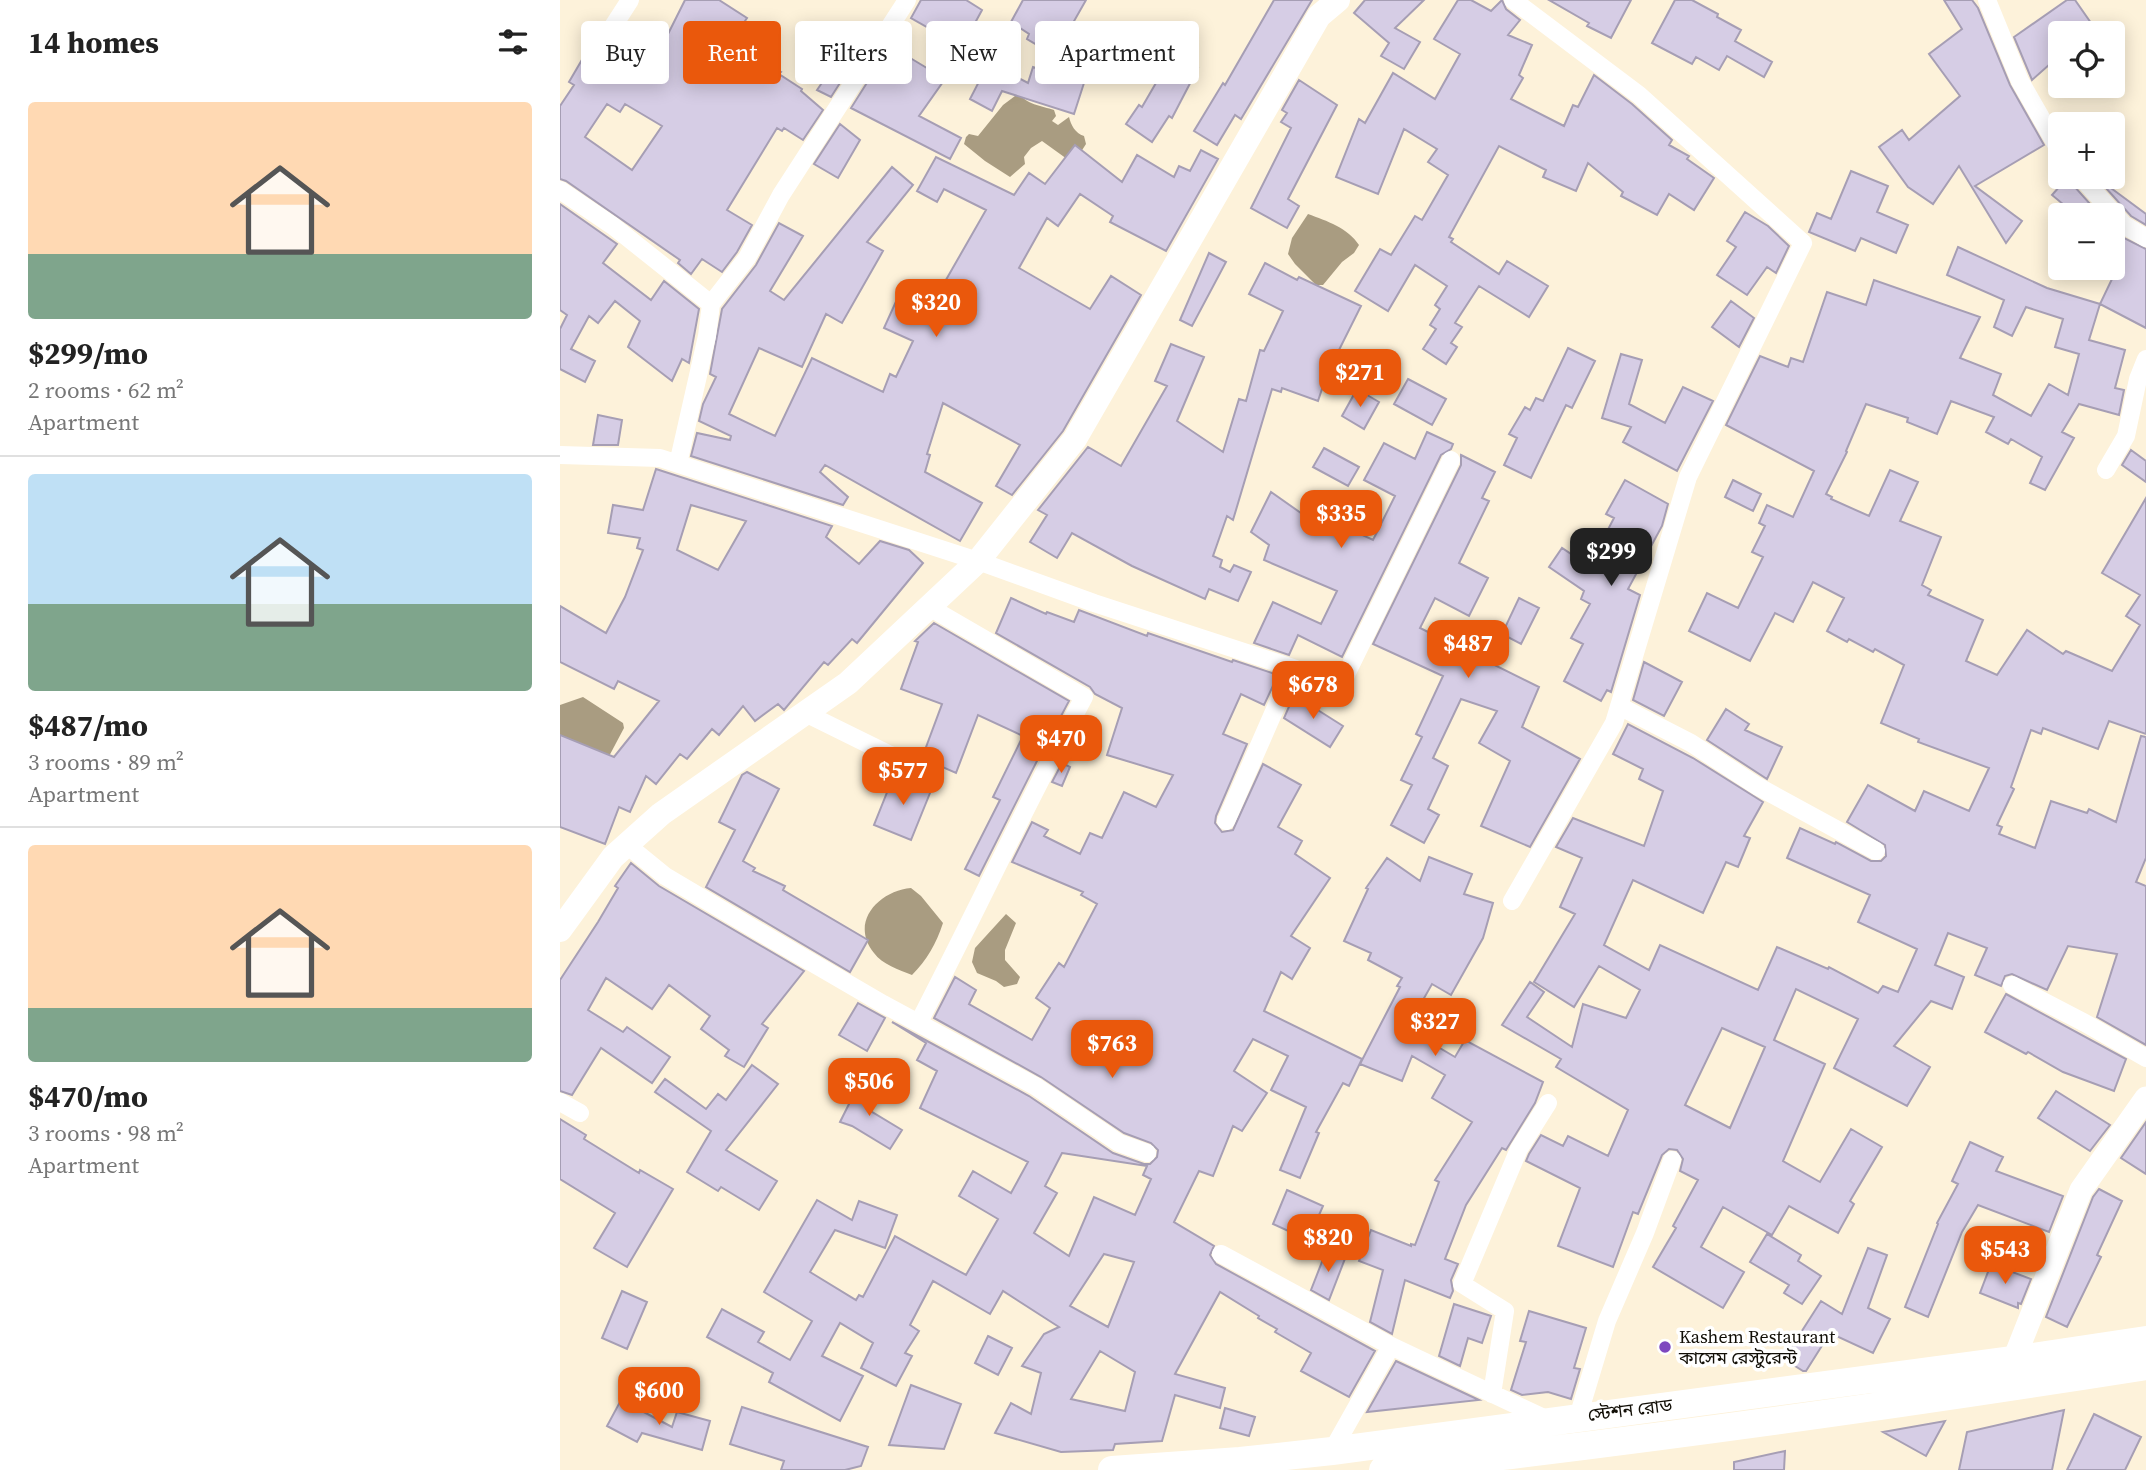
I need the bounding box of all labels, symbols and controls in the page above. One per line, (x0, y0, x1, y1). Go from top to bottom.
chip: Buy (581, 21, 669, 84)
chip: Rent (683, 21, 781, 84)
chip: Filters (795, 21, 912, 84)
chip: New (926, 21, 1021, 84)
chip: Apartment (1035, 21, 1199, 84)
map controls (2048, 21, 2125, 280)
button: locate (2048, 21, 2125, 98)
text: 14 homes (28, 22, 159, 63)
icon: filters (494, 23, 532, 61)
button: + (2048, 112, 2125, 189)
icon: home (217, 147, 343, 273)
button: − (2048, 203, 2125, 280)
pin: $320 (895, 280, 977, 339)
text: $320 (911, 286, 961, 318)
text: $299/mo (28, 333, 148, 374)
pin: $271 (1319, 350, 1401, 409)
text: $271 (1335, 356, 1385, 388)
text: 2 rooms · 62 m² (28, 374, 184, 406)
text: Apartment (28, 406, 139, 438)
pin: $335 (1300, 490, 1382, 550)
text: $335 (1316, 497, 1366, 529)
icon: home (217, 519, 343, 645)
pin: $299 (1570, 528, 1652, 588)
text: $299 (1586, 535, 1636, 567)
pin: $487 (1427, 620, 1509, 680)
text: $487 (1443, 627, 1493, 659)
pin: $678 (1272, 662, 1354, 721)
text: $678 (1288, 668, 1338, 700)
text: $487/mo (28, 705, 148, 746)
pin: $470 (1020, 716, 1102, 775)
text: $470 (1036, 722, 1086, 754)
text: 3 rooms · 89 m² (28, 746, 184, 778)
pin: $577 (862, 748, 944, 807)
text: $577 (878, 754, 928, 786)
text: Apartment (28, 778, 139, 810)
icon: home (217, 890, 343, 1016)
pin: $327 (1394, 998, 1476, 1058)
text: $327 (1410, 1005, 1460, 1037)
pin: $763 (1071, 1020, 1153, 1080)
text: $763 (1087, 1027, 1137, 1059)
pin: $506 (828, 1058, 910, 1118)
text: $506 (844, 1065, 894, 1097)
text: $470/mo (28, 1076, 148, 1117)
text: 3 rooms · 98 m² (28, 1117, 184, 1149)
text: Apartment (28, 1149, 139, 1181)
pin: $820 (1287, 1214, 1369, 1274)
text: $820 (1303, 1221, 1353, 1253)
pin: $543 (1964, 1226, 2046, 1286)
text: $543 (1980, 1233, 2030, 1265)
place label: Kashem Restaurant কাসেম রেস্টুরেন্ট (1678, 1324, 1835, 1370)
marker: Kashem Restaurant কাসেম রেস্টুরেন্ট (1657, 1339, 1673, 1355)
pin: $600 (618, 1368, 700, 1427)
text: $600 (634, 1374, 684, 1406)
street label: স্টেশন রোড (1586, 1392, 1674, 1427)

